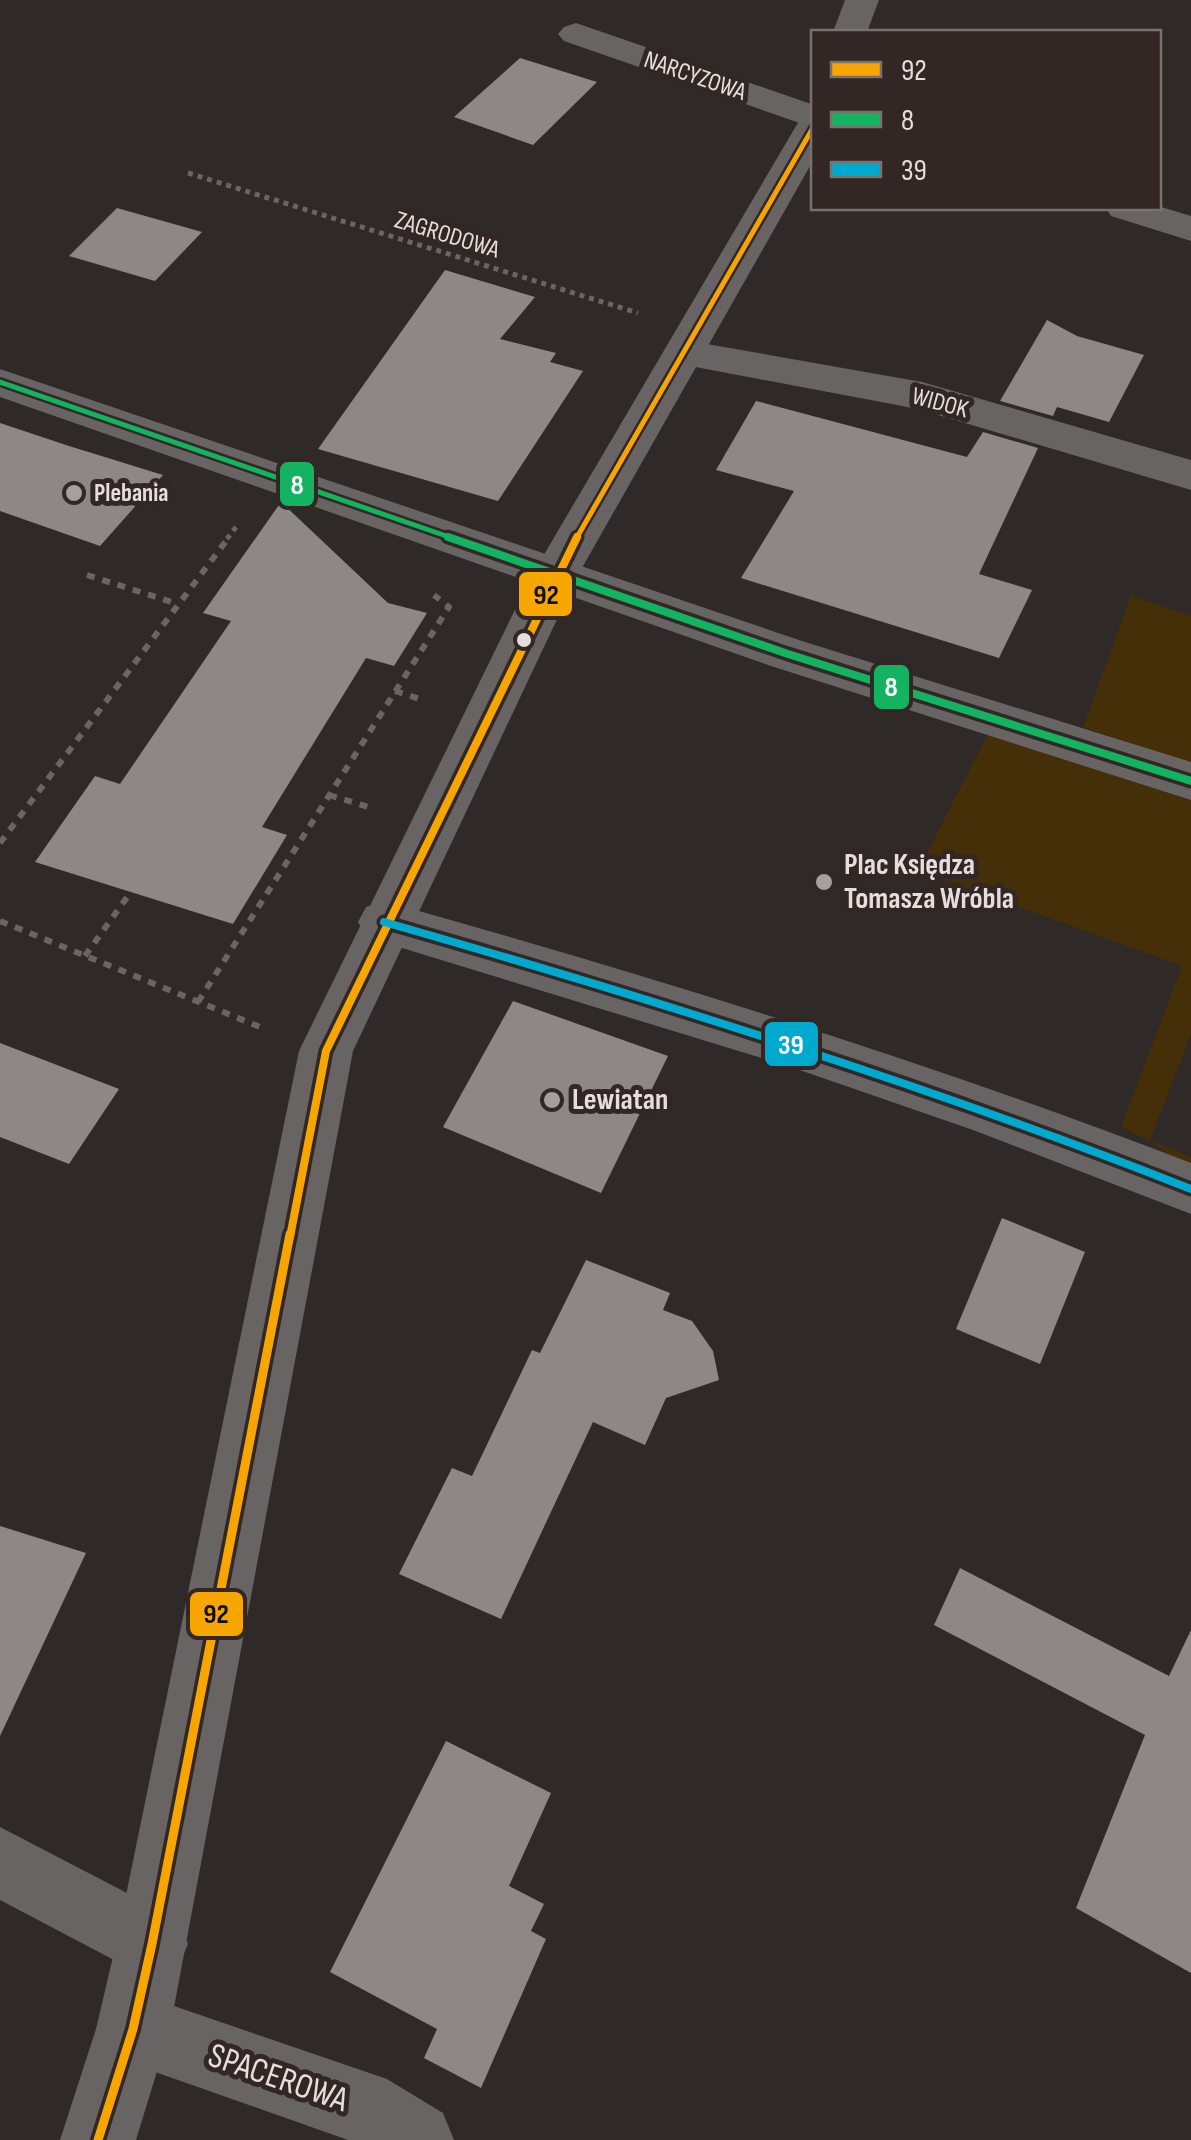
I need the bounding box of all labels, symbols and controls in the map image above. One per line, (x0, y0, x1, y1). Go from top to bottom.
legend (811, 30, 1161, 210)
street label: NARCYZOWA (640, 44, 750, 108)
text: 92 (901, 53, 927, 89)
text: 8 (901, 103, 914, 139)
text: 39 (901, 153, 927, 189)
street label: ZAGRODOWA (391, 204, 503, 266)
street label: WIDOK (908, 381, 972, 426)
line badge: 8 (278, 460, 316, 508)
text: 8 (290, 469, 304, 502)
place label: Plebania (94, 478, 169, 509)
marker: Plebania (63, 482, 85, 504)
line badge: 92 (517, 570, 574, 618)
text: 92 (533, 579, 559, 612)
unlabelled marker (514, 630, 534, 650)
line badge: 8 (872, 663, 911, 711)
text: 8 (884, 671, 898, 704)
place label: Plac Księdza Tomasza Wróbla (844, 847, 1014, 917)
marker: Plac Księdza Tomasza Wróbla (813, 871, 835, 893)
line badge: 39 (763, 1020, 820, 1068)
text: 39 (778, 1029, 804, 1062)
place label: Lewiatan (572, 1082, 668, 1118)
marker: Lewiatan (541, 1089, 563, 1111)
line badge: 92 (188, 1590, 245, 1638)
text: 92 (203, 1598, 229, 1631)
street label: SPACEROWA (202, 2034, 354, 2122)

